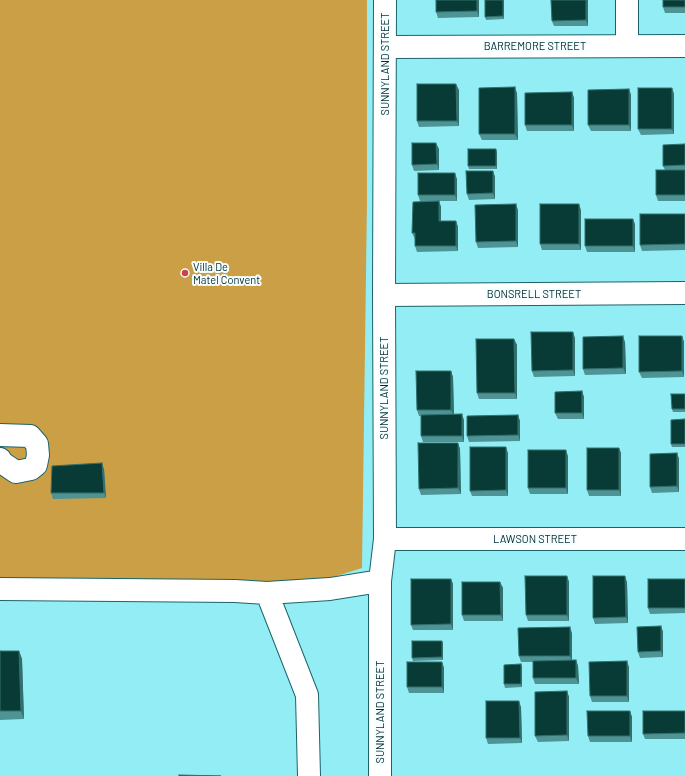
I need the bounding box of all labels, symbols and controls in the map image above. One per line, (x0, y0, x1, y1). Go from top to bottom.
street label: SUNNYLAND STREET (378, 13, 392, 115)
street label: BARREMORE STREET (484, 39, 586, 53)
place label: Villa De Matel Convent (193, 260, 260, 286)
marker: Villa De Matel Convent (180, 268, 190, 278)
street label: BONSRELL STREET (487, 287, 581, 301)
street label: SUNNYLAND STREET (377, 337, 391, 439)
street label: LAWSON STREET (493, 532, 577, 546)
street label: SUNNYLAND STREET (373, 661, 387, 763)

